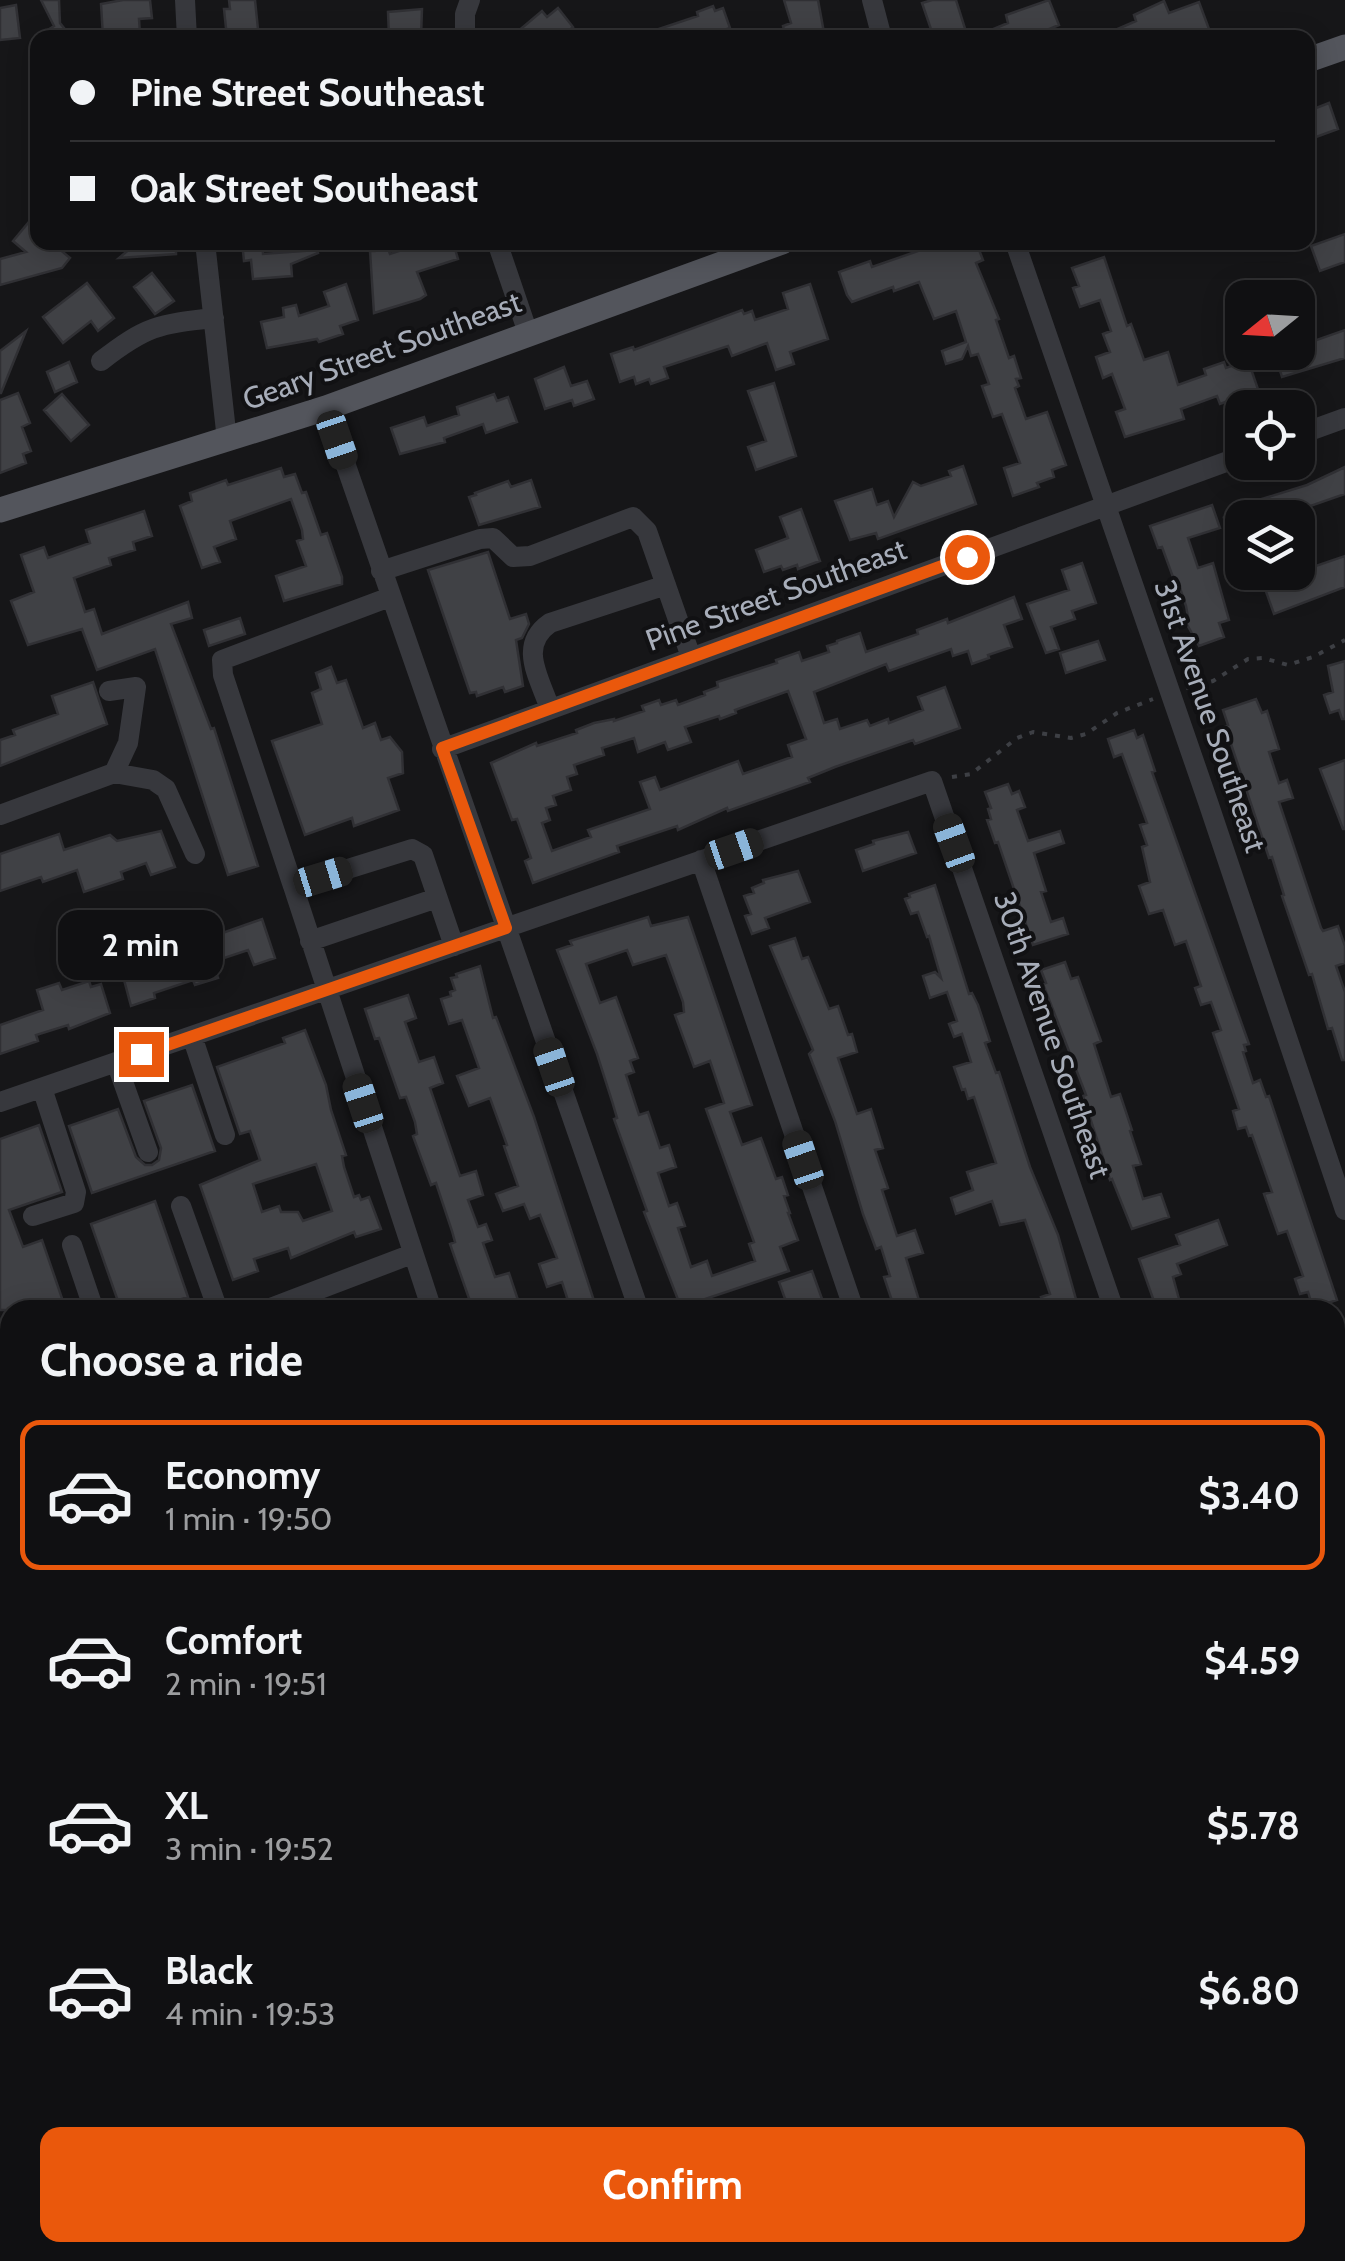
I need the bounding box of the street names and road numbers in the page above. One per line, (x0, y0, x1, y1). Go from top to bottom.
street label: Geary Street Southeast (238, 283, 526, 418)
street label: Pine Street Southeast (641, 530, 911, 659)
street label: 31st Avenue Southeast (1146, 575, 1274, 857)
street label: 30th Avenue Southeast (986, 887, 1119, 1183)

